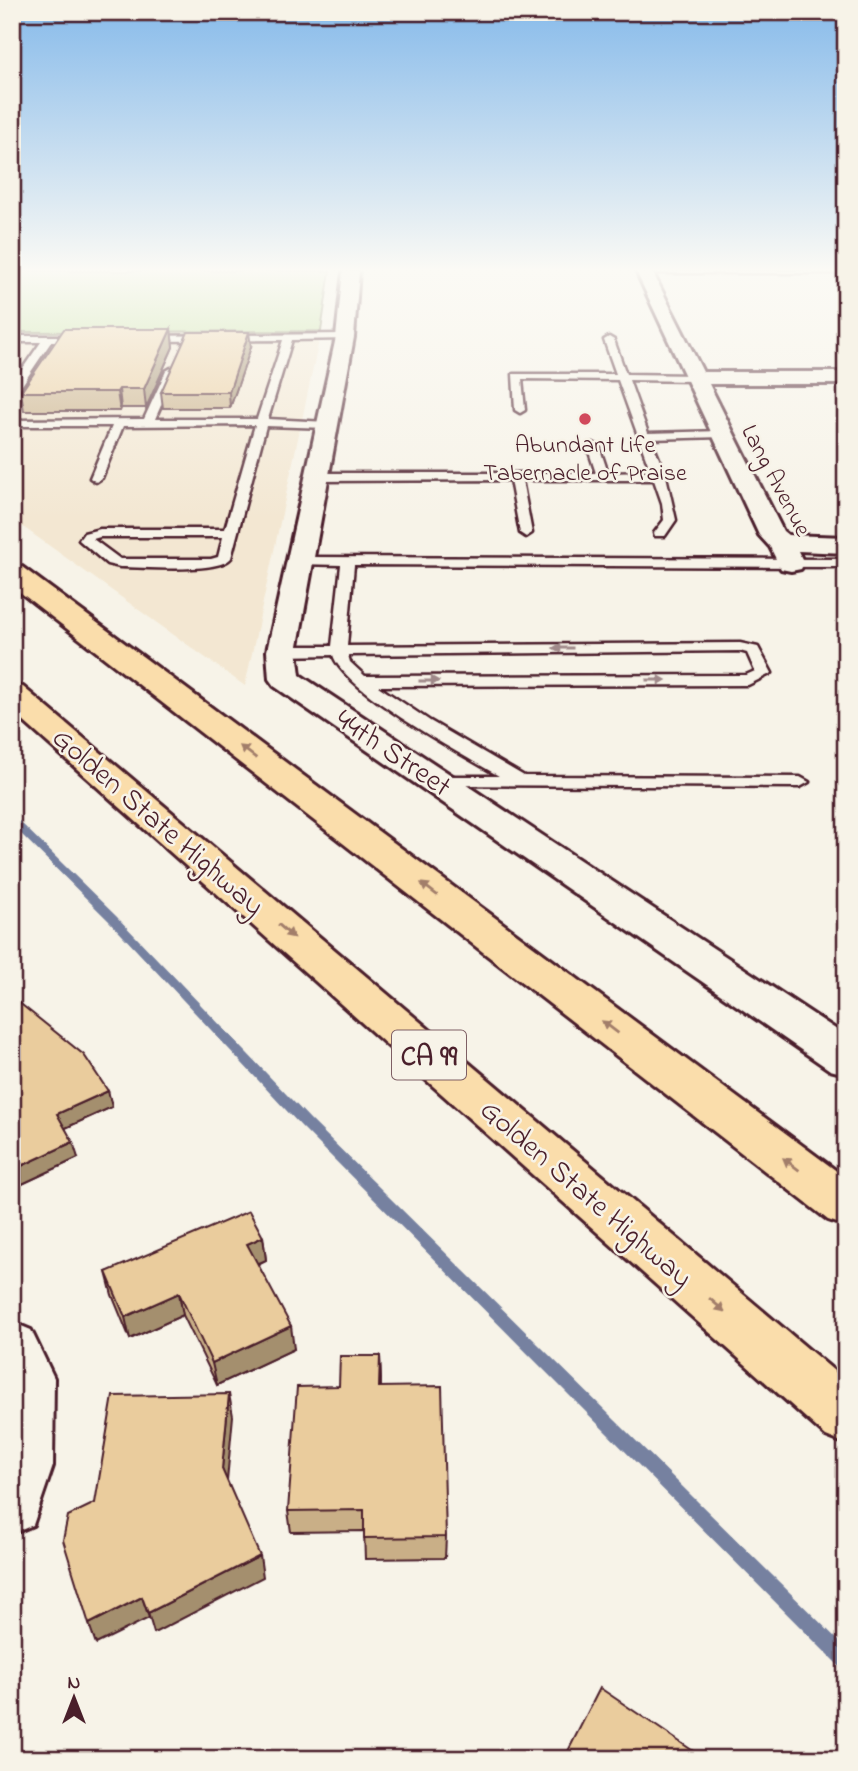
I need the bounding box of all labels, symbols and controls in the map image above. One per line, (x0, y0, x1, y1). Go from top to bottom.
marker: Abundant Life Tabernacle of Praise (577, 411, 593, 427)
street label: Lang Avenue (731, 419, 819, 544)
place label: Abundant Life Tabernacle of Praise (483, 429, 687, 492)
one-way arrow (552, 642, 574, 654)
one-way arrow (646, 674, 668, 686)
one-way arrow (418, 675, 440, 687)
street label: 44th Street (325, 699, 459, 810)
street label: Golden State Highway (41, 718, 273, 928)
one-way arrow (239, 745, 257, 759)
one-way arrow (420, 883, 438, 897)
one-way arrow (277, 923, 295, 939)
one-way arrow (601, 1020, 619, 1034)
road number: CA 99 (392, 1030, 466, 1080)
street label: Golden State Highway (469, 1090, 701, 1300)
one-way arrow (783, 1157, 801, 1172)
one-way arrow (708, 1297, 725, 1312)
north arrow (38, 1662, 108, 1732)
text: N (68, 1670, 81, 1697)

